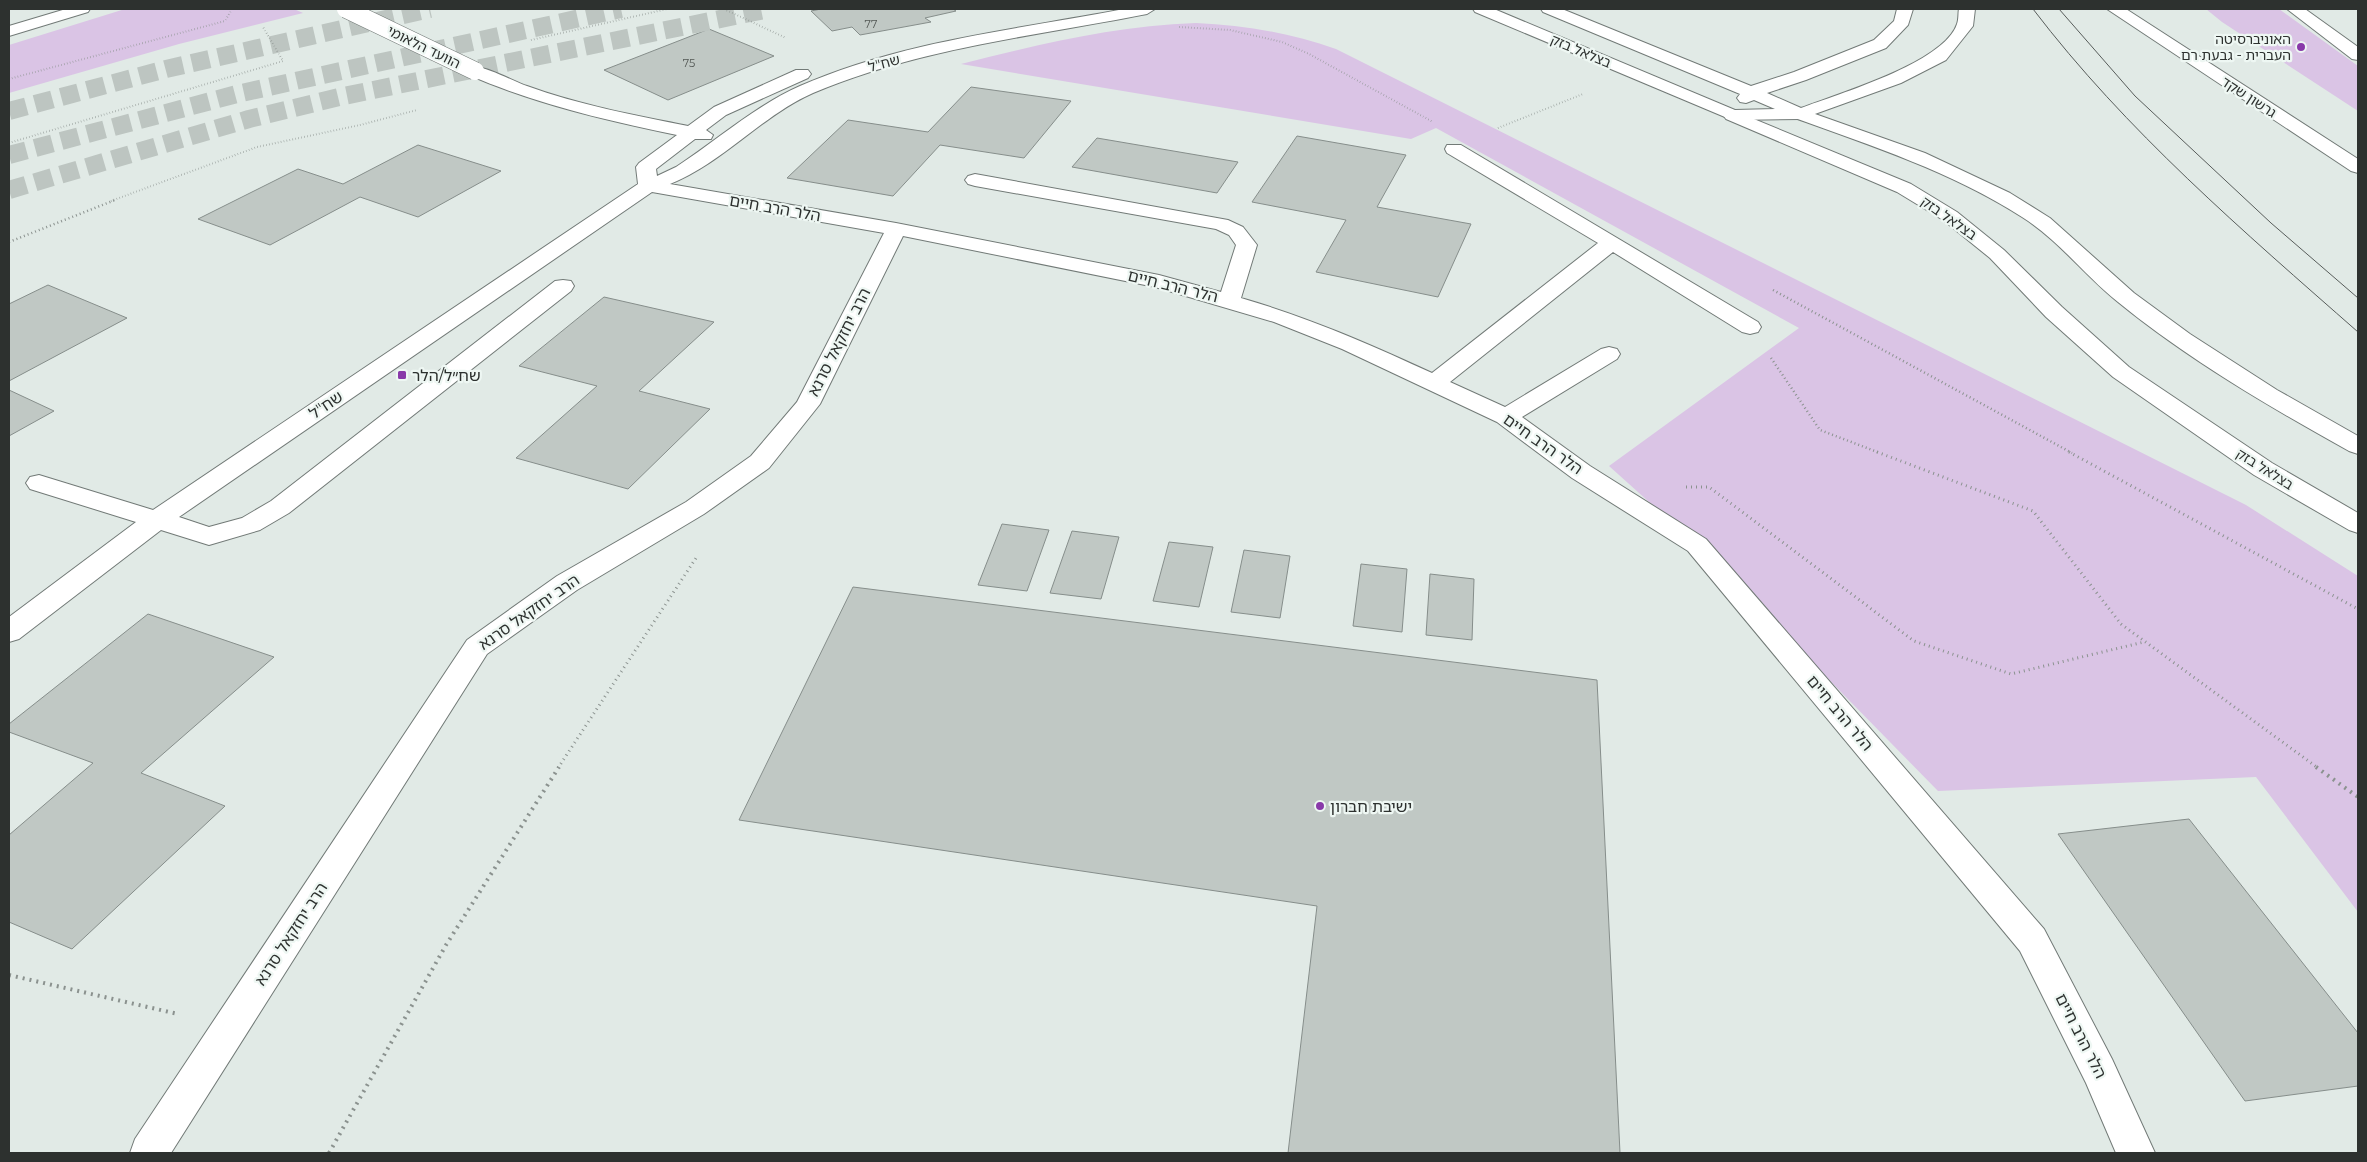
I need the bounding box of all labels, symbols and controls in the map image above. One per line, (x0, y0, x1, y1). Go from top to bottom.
house number: 77 (865, 17, 877, 31)
street label: הוועד הלאומי (384, 22, 464, 72)
street label: בצלאל בזק (1548, 30, 1614, 72)
place label: האוניברסיטה העברית - גבעת רם (2181, 30, 2291, 64)
marker: האוניברסיטה העברית - גבעת רם (2295, 41, 2307, 53)
street label: שח"ל (866, 50, 902, 76)
house number: 75 (683, 56, 695, 70)
street label: גרשון שקד (2218, 73, 2280, 121)
street label: הלר הרב חיים (728, 191, 822, 225)
street label: בצלאל בזק (1918, 192, 1980, 244)
street label: הלר הרב חיים (1126, 266, 1220, 306)
street label: הרב יחזקאל סרנא (804, 285, 874, 399)
place label: שח״ל/הלר (412, 366, 481, 385)
marker: שח״ל/הלר (396, 369, 408, 381)
street label: שח"ל (306, 387, 346, 423)
street label: הלר הרב חיים (1500, 410, 1586, 478)
street label: בצלאל בזק (2233, 444, 2297, 494)
street label: הרב יחזקאל סרנא (475, 570, 583, 654)
street label: הלר הרב חיים (1803, 671, 1877, 755)
place label: ישיבת חברון (1330, 797, 1412, 816)
marker: ישיבת חברון (1314, 800, 1326, 812)
street label: הרב יחזקאל סרנא (251, 879, 331, 989)
street label: הלר הרב חיים (2052, 990, 2110, 1082)

